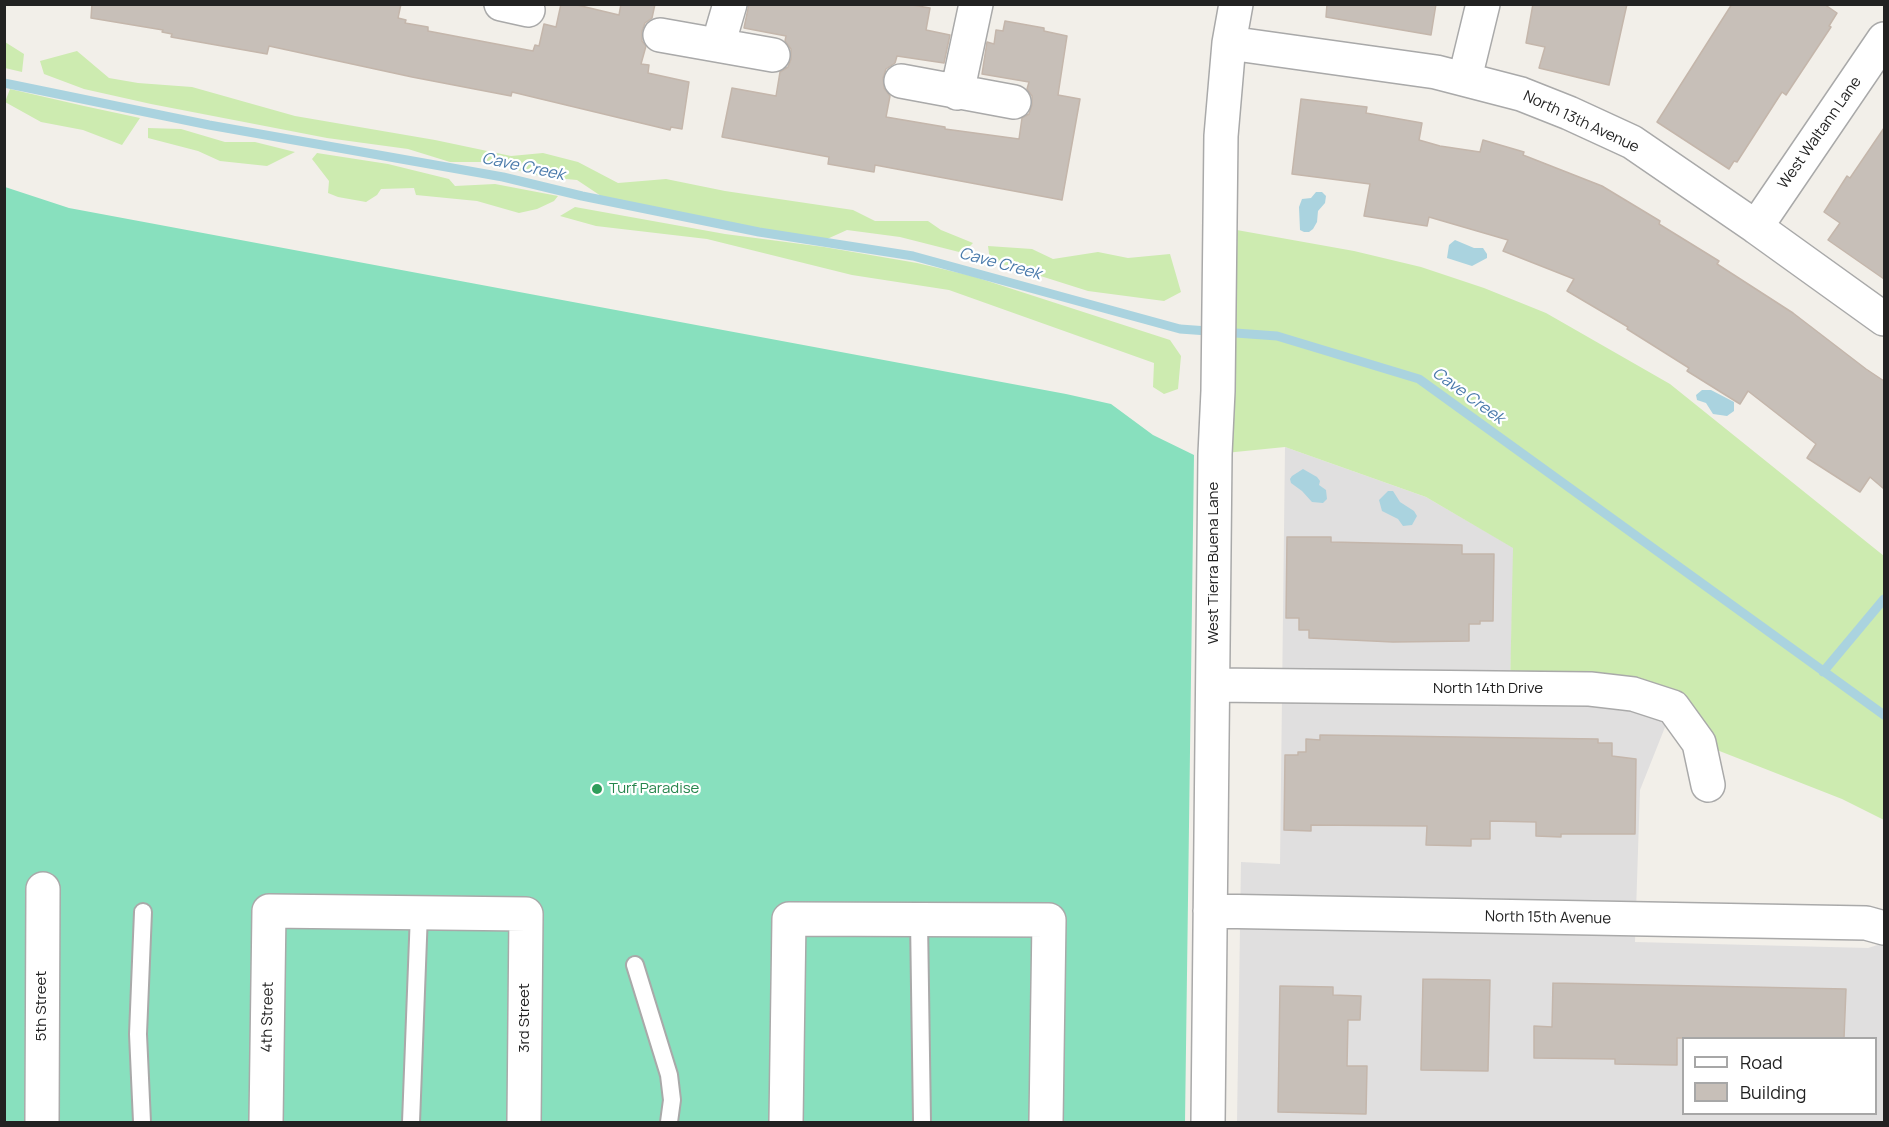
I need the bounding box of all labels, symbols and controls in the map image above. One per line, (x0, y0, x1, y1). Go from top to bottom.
street label: West Waltann Lane (1775, 73, 1865, 193)
street label: North 13th Avenue (1520, 87, 1642, 157)
water label: Cave Creek (480, 149, 566, 185)
water label: Cave Creek (957, 244, 1043, 284)
water label: Cave Creek (1428, 364, 1508, 428)
street label: West Tierra Buena Lane (1205, 482, 1223, 644)
street label: North 14th Drive (1433, 680, 1543, 698)
place label: Turf Paradise (609, 780, 699, 798)
marker: Turf Paradise (590, 782, 604, 796)
street label: North 15th Avenue (1485, 908, 1611, 928)
street label: 5th Street (33, 971, 51, 1041)
street label: 4th Street (258, 981, 278, 1053)
street label: 3rd Street (516, 983, 534, 1053)
legend (1682, 1037, 1877, 1115)
text: Road (1740, 1050, 1783, 1074)
text: Building (1740, 1080, 1806, 1104)

